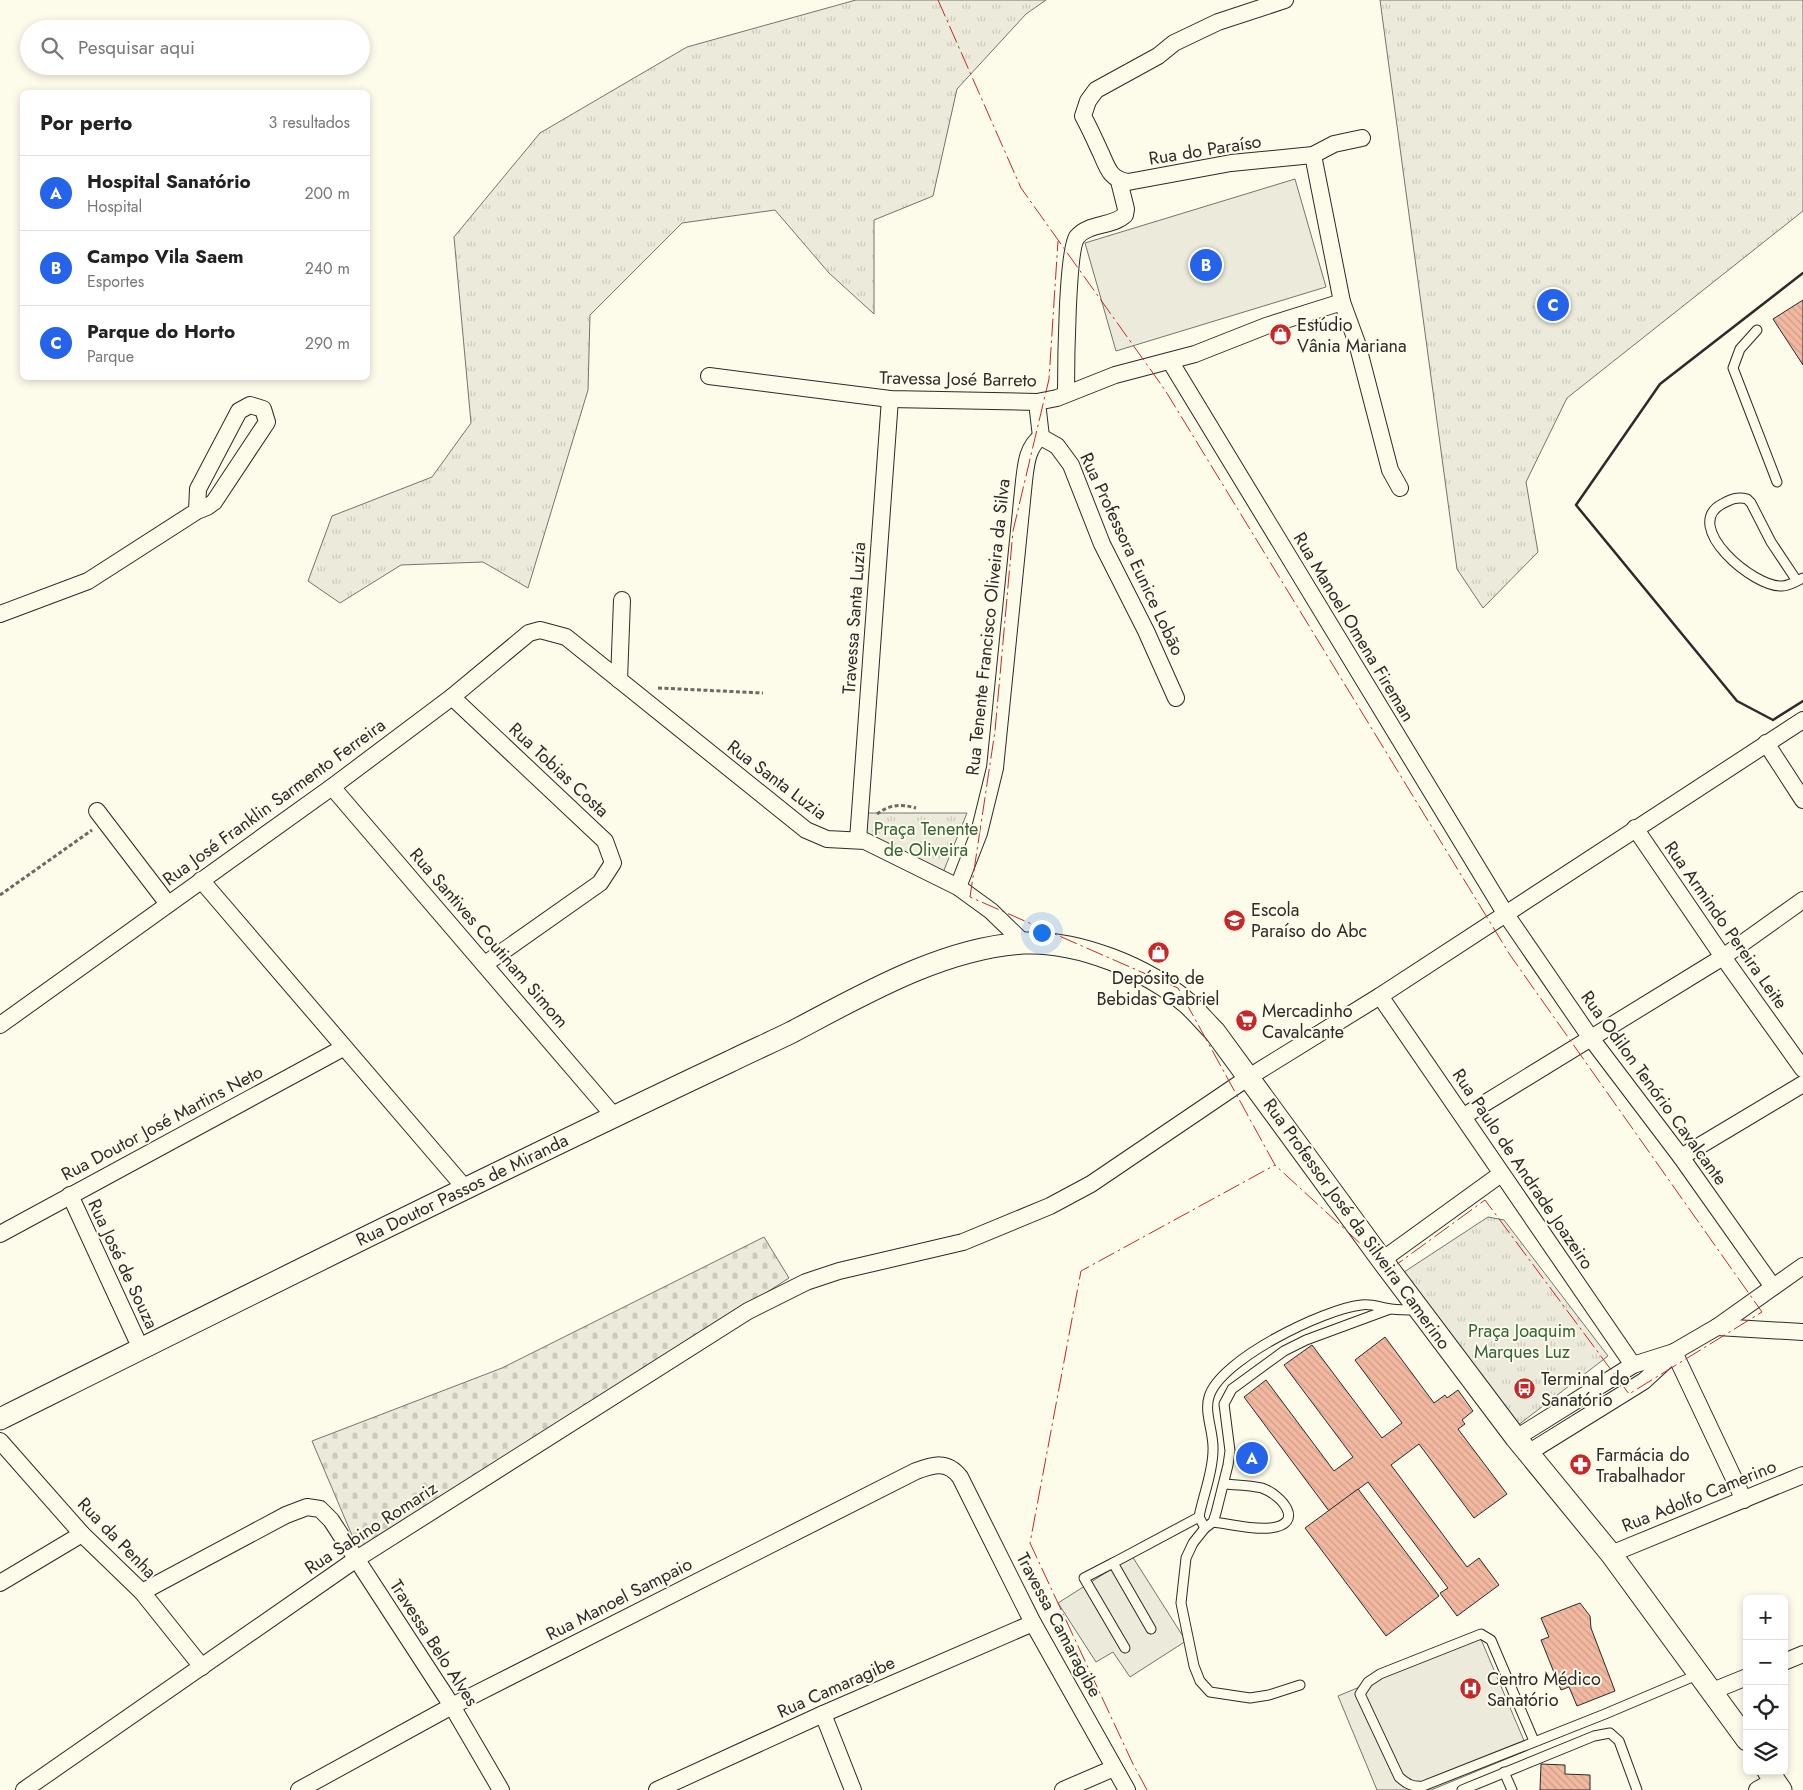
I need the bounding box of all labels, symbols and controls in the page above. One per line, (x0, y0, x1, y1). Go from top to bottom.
search box (20, 20, 370, 75)
icon: search (38, 34, 66, 62)
text: Pesquisar aqui (78, 34, 195, 61)
text: Por perto (40, 108, 132, 138)
text: 3 resultados (269, 111, 350, 134)
street label: Rua do Paraíso (1147, 128, 1263, 172)
text: Hospital Sanatório (87, 168, 251, 195)
text: A (50, 182, 62, 205)
text: 200 m (304, 182, 350, 205)
text: Hospital (87, 195, 142, 218)
text: Campo Vila Saem (87, 243, 244, 270)
pin: B (1190, 246, 1222, 284)
text: B (51, 257, 61, 280)
text: 240 m (305, 257, 350, 280)
text: Esportes (87, 270, 144, 293)
pin: C (1537, 286, 1569, 324)
place label: Estúdio Vânia Mariana (1297, 312, 1407, 359)
text: Parque do Horto (87, 318, 235, 345)
shop icon: Estúdio Vânia Mariana (1269, 323, 1293, 347)
text: C (50, 332, 62, 355)
text: 290 m (305, 332, 350, 355)
text: Parque (87, 345, 134, 368)
street label: Travessa José Barreto (879, 365, 1037, 393)
street label: Rua Professora Eunice Lobão (1073, 448, 1191, 660)
street label: Rua Tenente Francisco Oliveira da Silva (959, 477, 1017, 777)
street label: Rua Manoel Omena Fireman (1287, 527, 1421, 727)
street label: Travessa Santa Luzia (836, 541, 872, 695)
street label: Rua José Franklin Sarmento Ferreira (157, 712, 391, 892)
street label: Rua Tobias Costa (503, 717, 615, 823)
street label: Rua Santa Luzia (722, 734, 832, 826)
park label: Praça Tenente de Oliveira (874, 816, 978, 863)
street label: Rua Armindo Pereira Leite (1658, 836, 1794, 1014)
street label: Rua Santives Coutinam Simom (403, 842, 575, 1034)
place label: Escola Paraíso do Abc (1251, 897, 1367, 944)
school or university icon: Escola Paraíso do Abc (1223, 908, 1247, 932)
your location (1029, 920, 1055, 946)
shop icon: Depósito de Bebidas Gabriel (1146, 941, 1170, 965)
place label: Depósito de Bebidas Gabriel (1097, 965, 1219, 1012)
street label: Rua Odilon Tenório Cavalcante (1575, 985, 1733, 1191)
place label: Mercadinho Cavalcante (1262, 998, 1353, 1045)
supermarket icon: Mercadinho Cavalcante (1234, 1009, 1258, 1033)
street label: Rua Doutor José Martins Neto (57, 1059, 267, 1187)
street label: Rua Paulo de Andrade Joazeiro (1446, 1063, 1600, 1275)
street label: Rua Professor José da Silveira Camerino (1257, 1093, 1457, 1355)
street label: Rua Doutor Passos de Miranda (352, 1127, 572, 1253)
street label: Rua José de Souza (81, 1195, 165, 1333)
park label: Praça Joaquim Marques Luz (1468, 1318, 1576, 1365)
place label: Terminal do Sanatório (1541, 1366, 1630, 1413)
bus stop icon: Terminal do Sanatório (1513, 1377, 1537, 1401)
pin: A (1236, 1439, 1268, 1477)
place label: Farmácia do Trabalhador (1596, 1442, 1690, 1489)
pharmacy icon: Farmácia do Trabalhador (1568, 1453, 1592, 1477)
street label: Rua Adolfo Camerino (1618, 1453, 1780, 1539)
street label: Rua Sabino Romariz (300, 1475, 443, 1581)
street label: Rua da Penha (72, 1492, 162, 1584)
street label: Travessa Camaragibe (1010, 1548, 1108, 1702)
street label: Rua Manoel Sampaio (541, 1551, 697, 1647)
street label: Travessa Belo Alves (383, 1575, 485, 1711)
map controls (1743, 1595, 1788, 1775)
button: + (1743, 1595, 1788, 1640)
button: − (1743, 1640, 1788, 1685)
street label: Rua Camaragibe (773, 1649, 899, 1725)
place label: Centro Médico Sanatório (1487, 1666, 1601, 1713)
hospital icon: Centro Médico Sanatório (1459, 1677, 1483, 1701)
button: locate (1743, 1685, 1788, 1730)
button: layers (1743, 1730, 1788, 1775)

